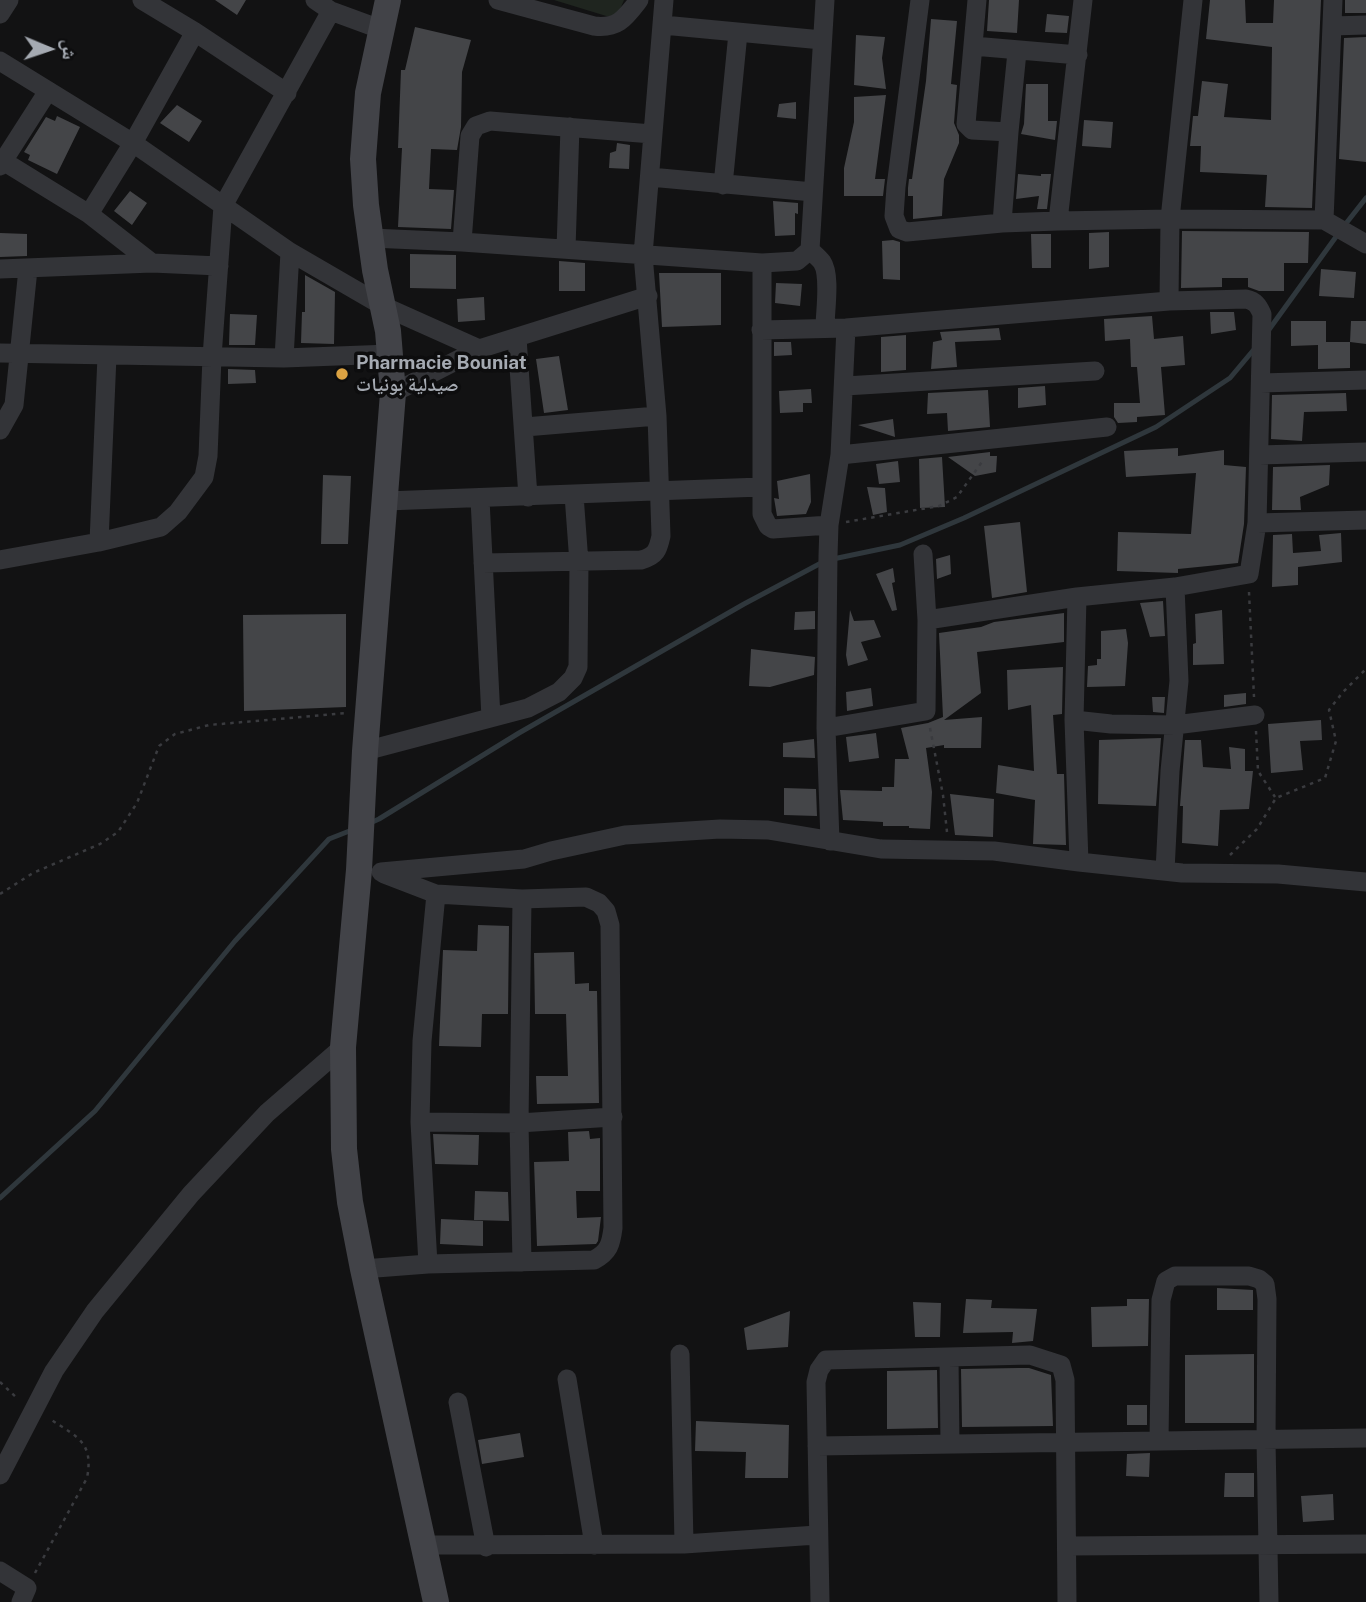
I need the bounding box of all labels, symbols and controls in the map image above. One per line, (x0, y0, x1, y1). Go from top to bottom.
north arrow (14, 14, 84, 84)
text: ش (59, 39, 81, 60)
place label: Pharmacie Bouniat صيدلية بونيات (356, 352, 527, 396)
marker: Pharmacie Bouniat صيدلية بونيات (334, 366, 350, 382)

